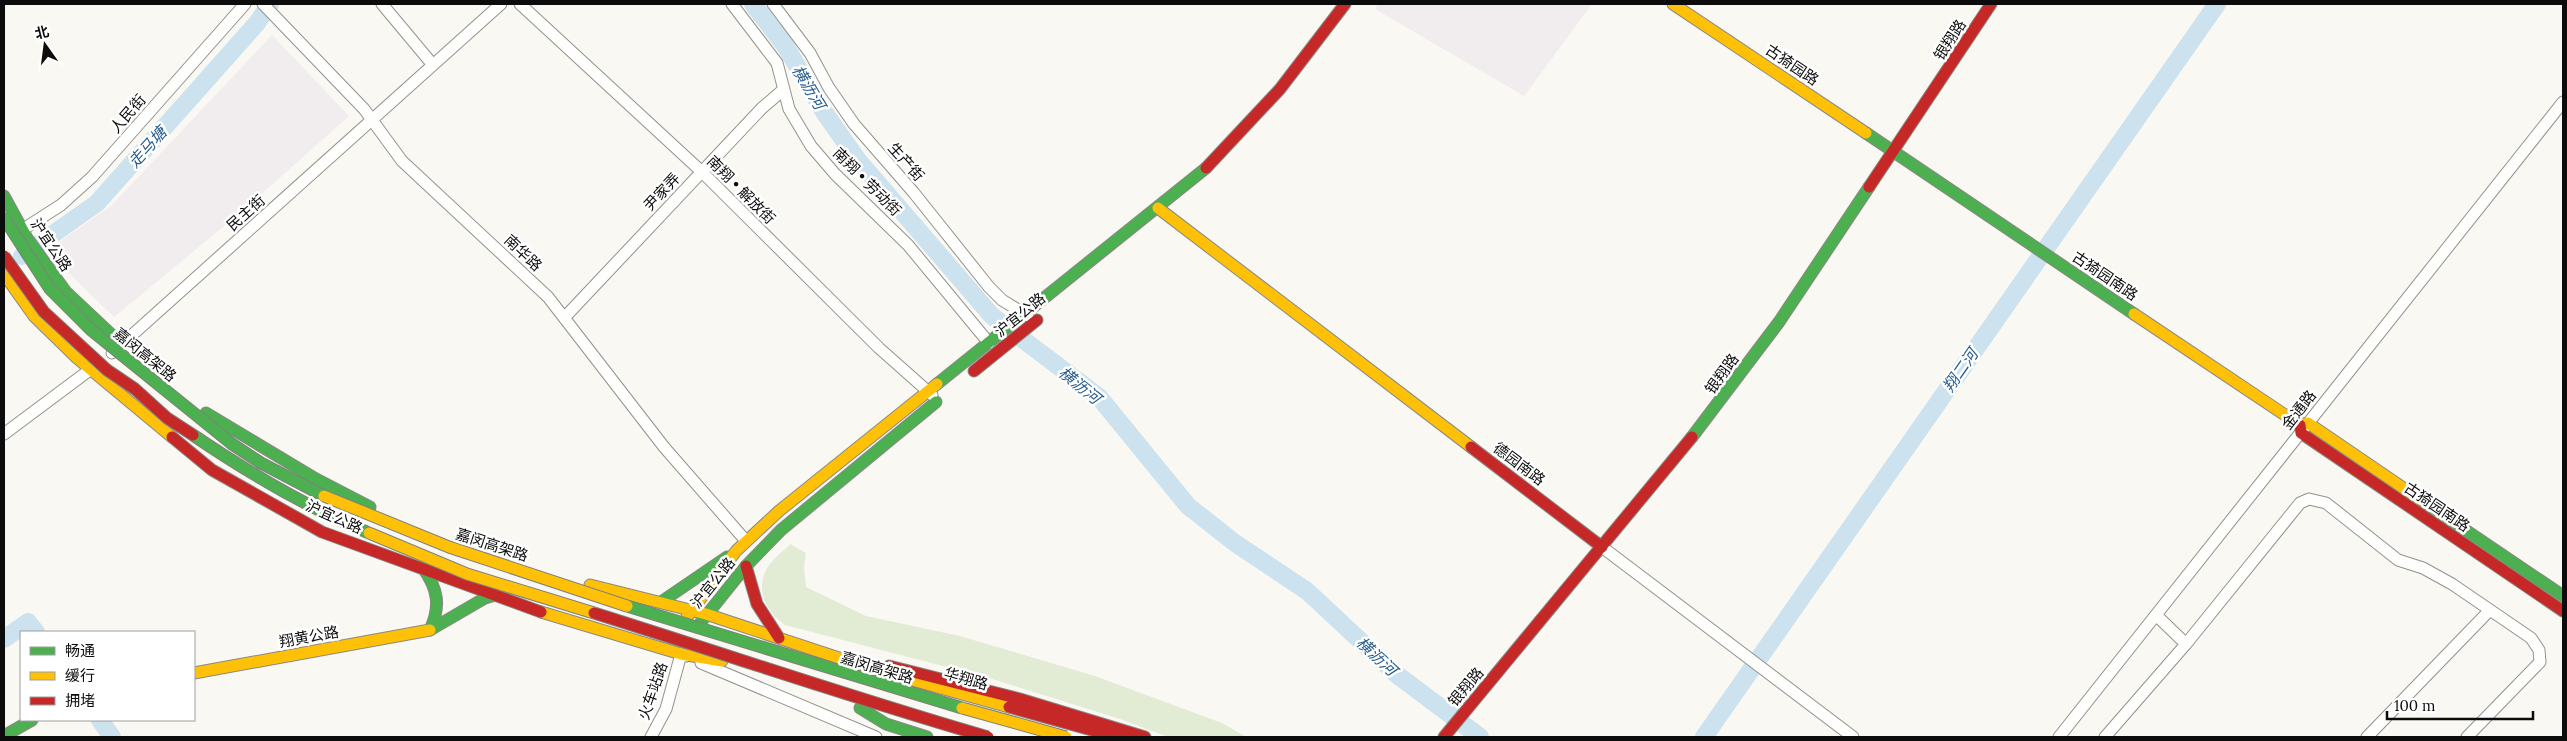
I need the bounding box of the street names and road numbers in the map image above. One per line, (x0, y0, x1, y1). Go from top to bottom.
street label: 银翔路 (1929, 16, 1970, 64)
street label: 古猗园路 (1762, 40, 1822, 89)
street label: 人民街 (106, 90, 150, 137)
street label: 生产街 (884, 139, 928, 185)
street label: 南翔 • 劳动街 (829, 143, 906, 220)
street label: 南翔 • 解放街 (703, 151, 780, 228)
street label: 尹家弄 (639, 169, 684, 215)
street label: 民主街 (223, 191, 269, 235)
street label: 沪宜公路 (27, 215, 76, 275)
street label: 南华路 (500, 230, 546, 275)
street label: 古猗园南路 (2069, 247, 2142, 304)
street label: 沪宜公路 (990, 288, 1049, 341)
street label: 嘉闵高架路 (110, 324, 180, 386)
street label: 银翔路 (1701, 350, 1743, 397)
street label: 金通路 (2277, 386, 2320, 433)
street label: 德园南路 (1490, 438, 1549, 489)
street label: 古猗园南路 (2401, 478, 2474, 535)
street label: 沪宜公路 (303, 496, 365, 537)
street label: 嘉闵高架路 (454, 524, 531, 565)
street label: 沪宜公路 (686, 553, 739, 612)
street label: 翔黄公路 (278, 622, 340, 651)
street label: 嘉闵高架路 (838, 647, 916, 688)
street label: 火车站路 (634, 659, 671, 722)
street label: 华翔路 (942, 663, 990, 694)
street label: 银翔路 (1444, 663, 1487, 710)

